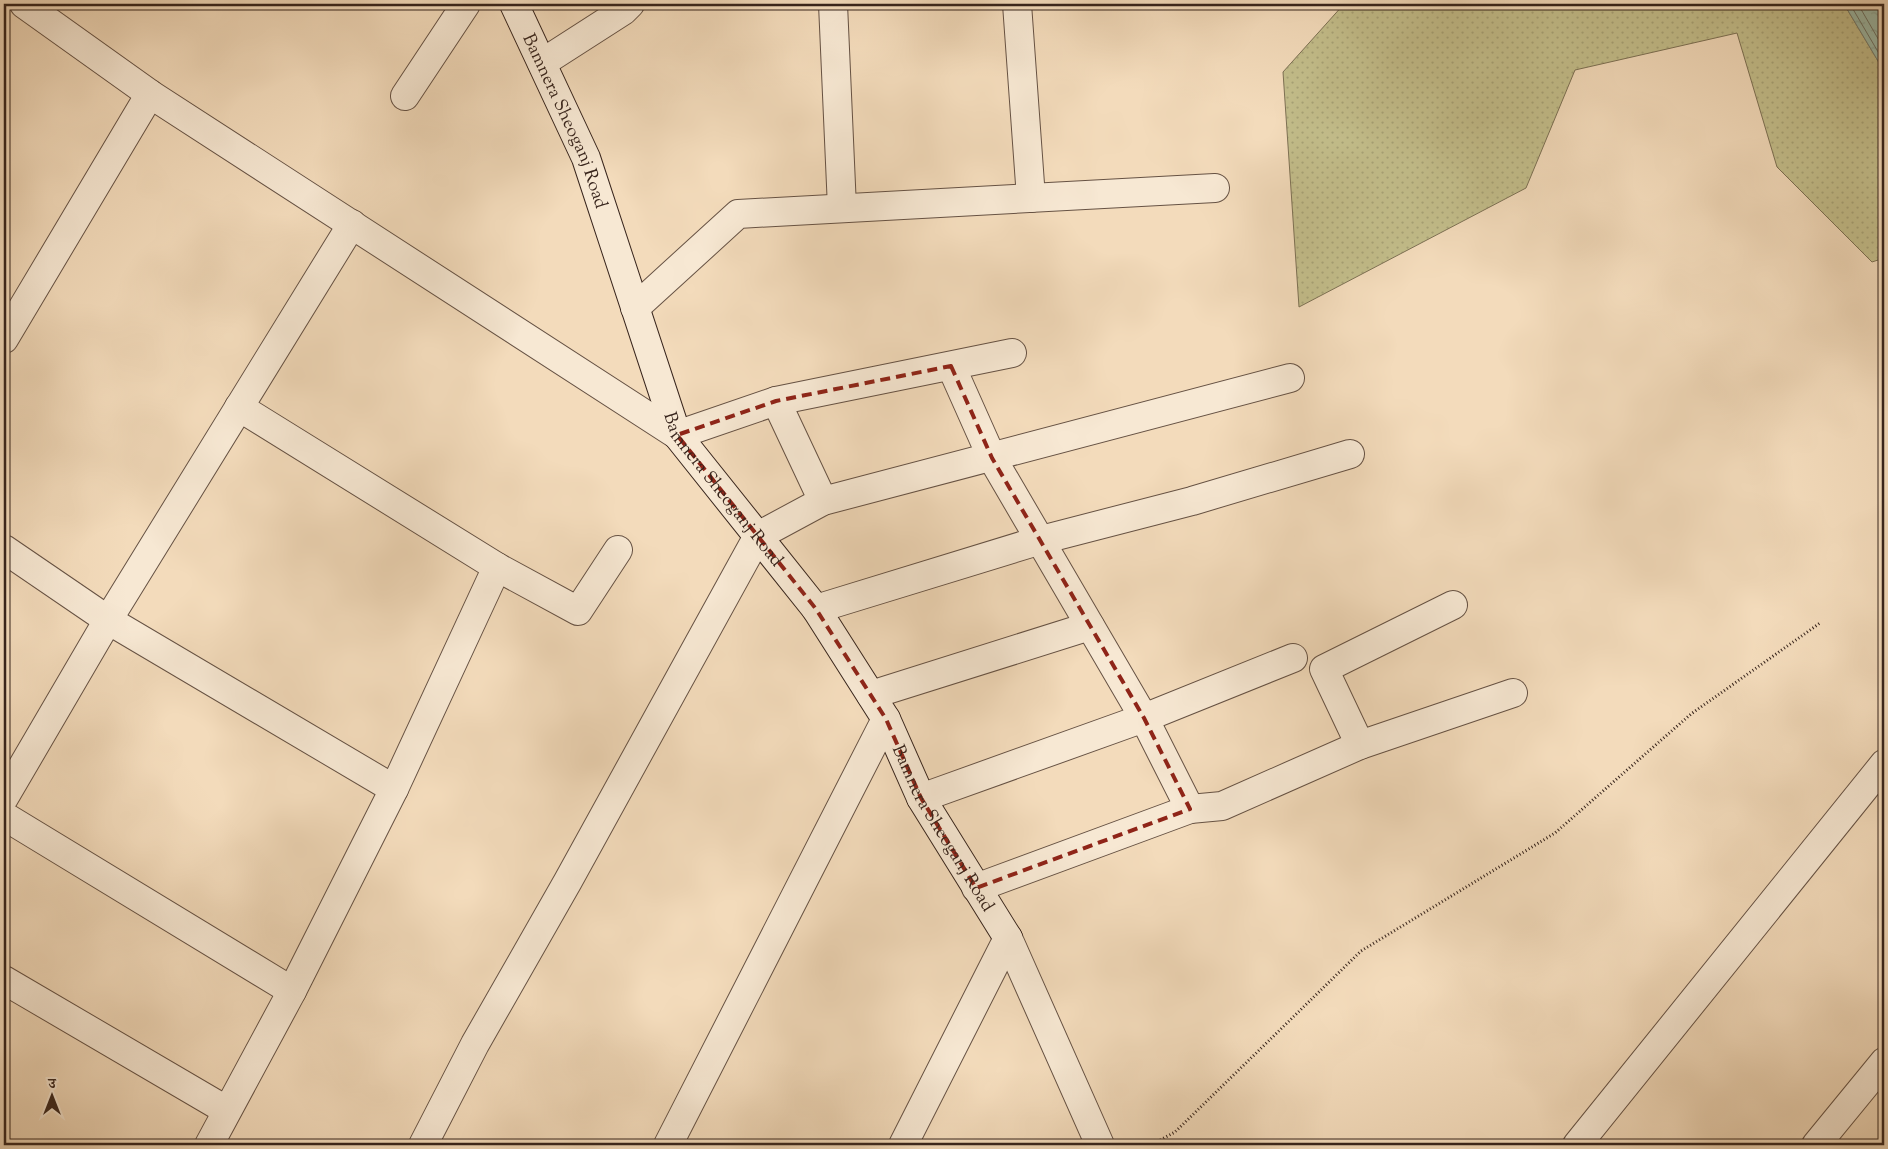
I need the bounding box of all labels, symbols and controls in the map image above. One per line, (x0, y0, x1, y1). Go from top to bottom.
street label: Bamnera Sheoganj Road (515, 30, 613, 212)
street label: Bamnera Sheoganj Road (655, 409, 788, 573)
street label: Bamnera Sheoganj Road (884, 741, 1000, 917)
north arrow (28, 1072, 78, 1122)
text: उ (47, 1075, 56, 1095)

